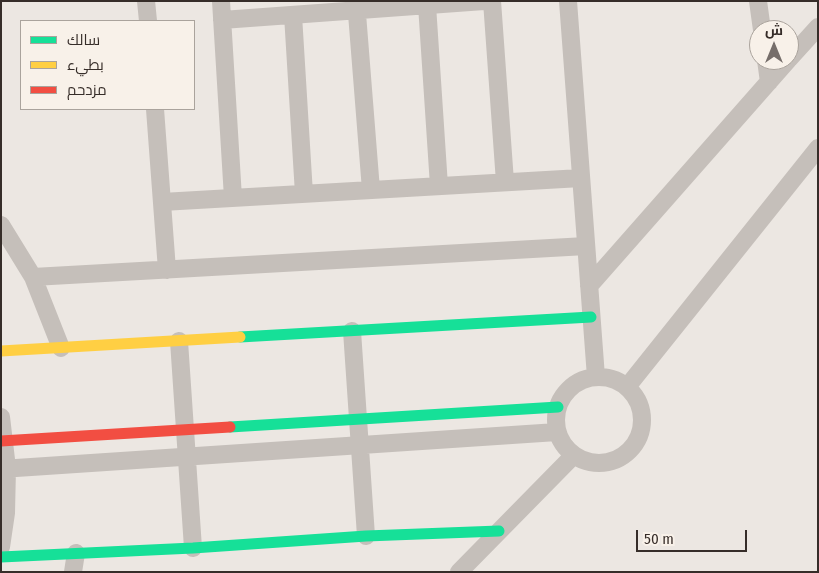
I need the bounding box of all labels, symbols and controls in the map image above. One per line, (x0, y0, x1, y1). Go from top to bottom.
legend (20, 20, 195, 110)
north arrow (749, 20, 799, 70)
text: ش (765, 22, 783, 39)
text: سالك (67, 31, 100, 49)
text: بطيء (67, 56, 104, 74)
text: مزدحم (67, 81, 107, 99)
scale bar (639, 520, 750, 552)
text: 50 m (644, 530, 674, 548)

